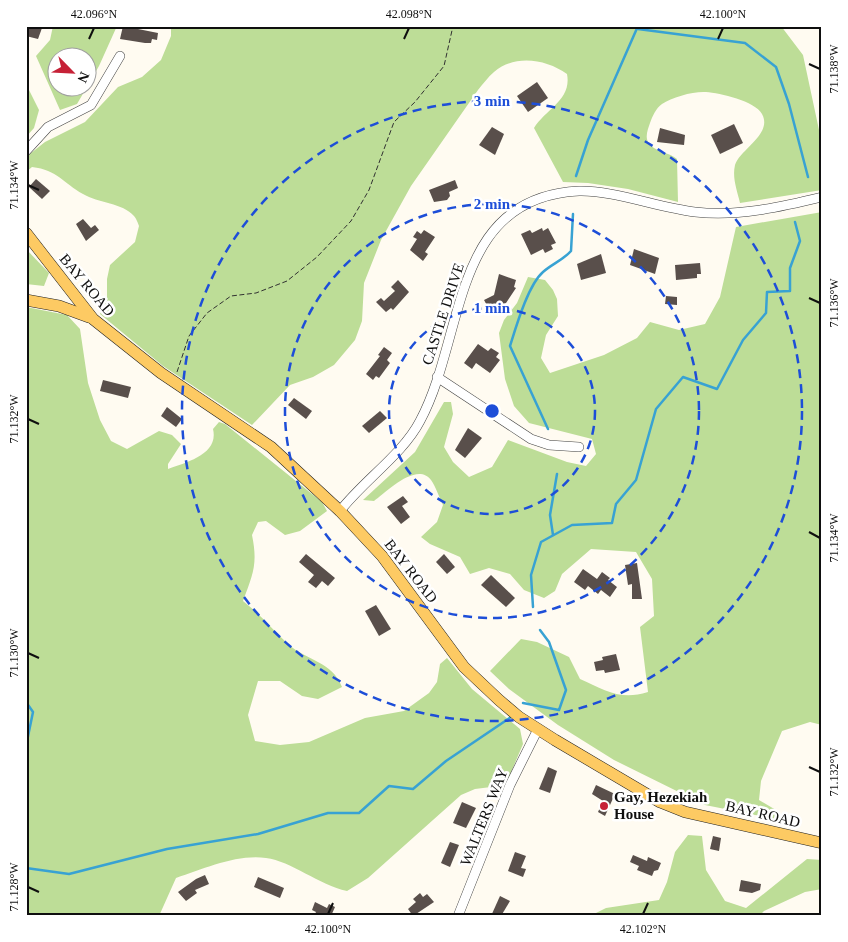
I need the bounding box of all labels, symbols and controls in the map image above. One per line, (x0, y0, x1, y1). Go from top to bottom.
text: 42.096°N (71, 7, 118, 21)
text: 42.098°N (386, 7, 433, 21)
text: 42.100°N (700, 7, 747, 21)
text: 71.138°W (827, 44, 841, 94)
north arrow (48, 48, 98, 98)
text: N (75, 69, 92, 85)
text: 3 min (474, 93, 511, 109)
text: 71.134°W (7, 160, 21, 210)
text: 2 min (474, 196, 511, 212)
street label: BAY ROAD (56, 251, 118, 319)
street label: CASTLE DRIVE (419, 261, 467, 367)
text: 71.136°W (827, 278, 841, 328)
text: 1 min (474, 300, 511, 316)
text: 71.132°W (7, 394, 21, 444)
centre of rings (483, 402, 501, 420)
text: 71.134°W (827, 513, 841, 563)
street label: BAY ROAD (381, 536, 441, 606)
text: 71.130°W (7, 628, 21, 678)
text: 71.132°W (827, 747, 841, 797)
street label: WALTERS WAY (457, 766, 511, 868)
place label: Gay, Hezekiah House (614, 789, 708, 822)
street label: BAY ROAD (724, 798, 802, 830)
marker: Gay, Hezekiah House (598, 800, 610, 812)
text: 71.128°W (7, 862, 21, 912)
text: 42.100°N (305, 922, 352, 936)
text: 42.102°N (620, 922, 667, 936)

